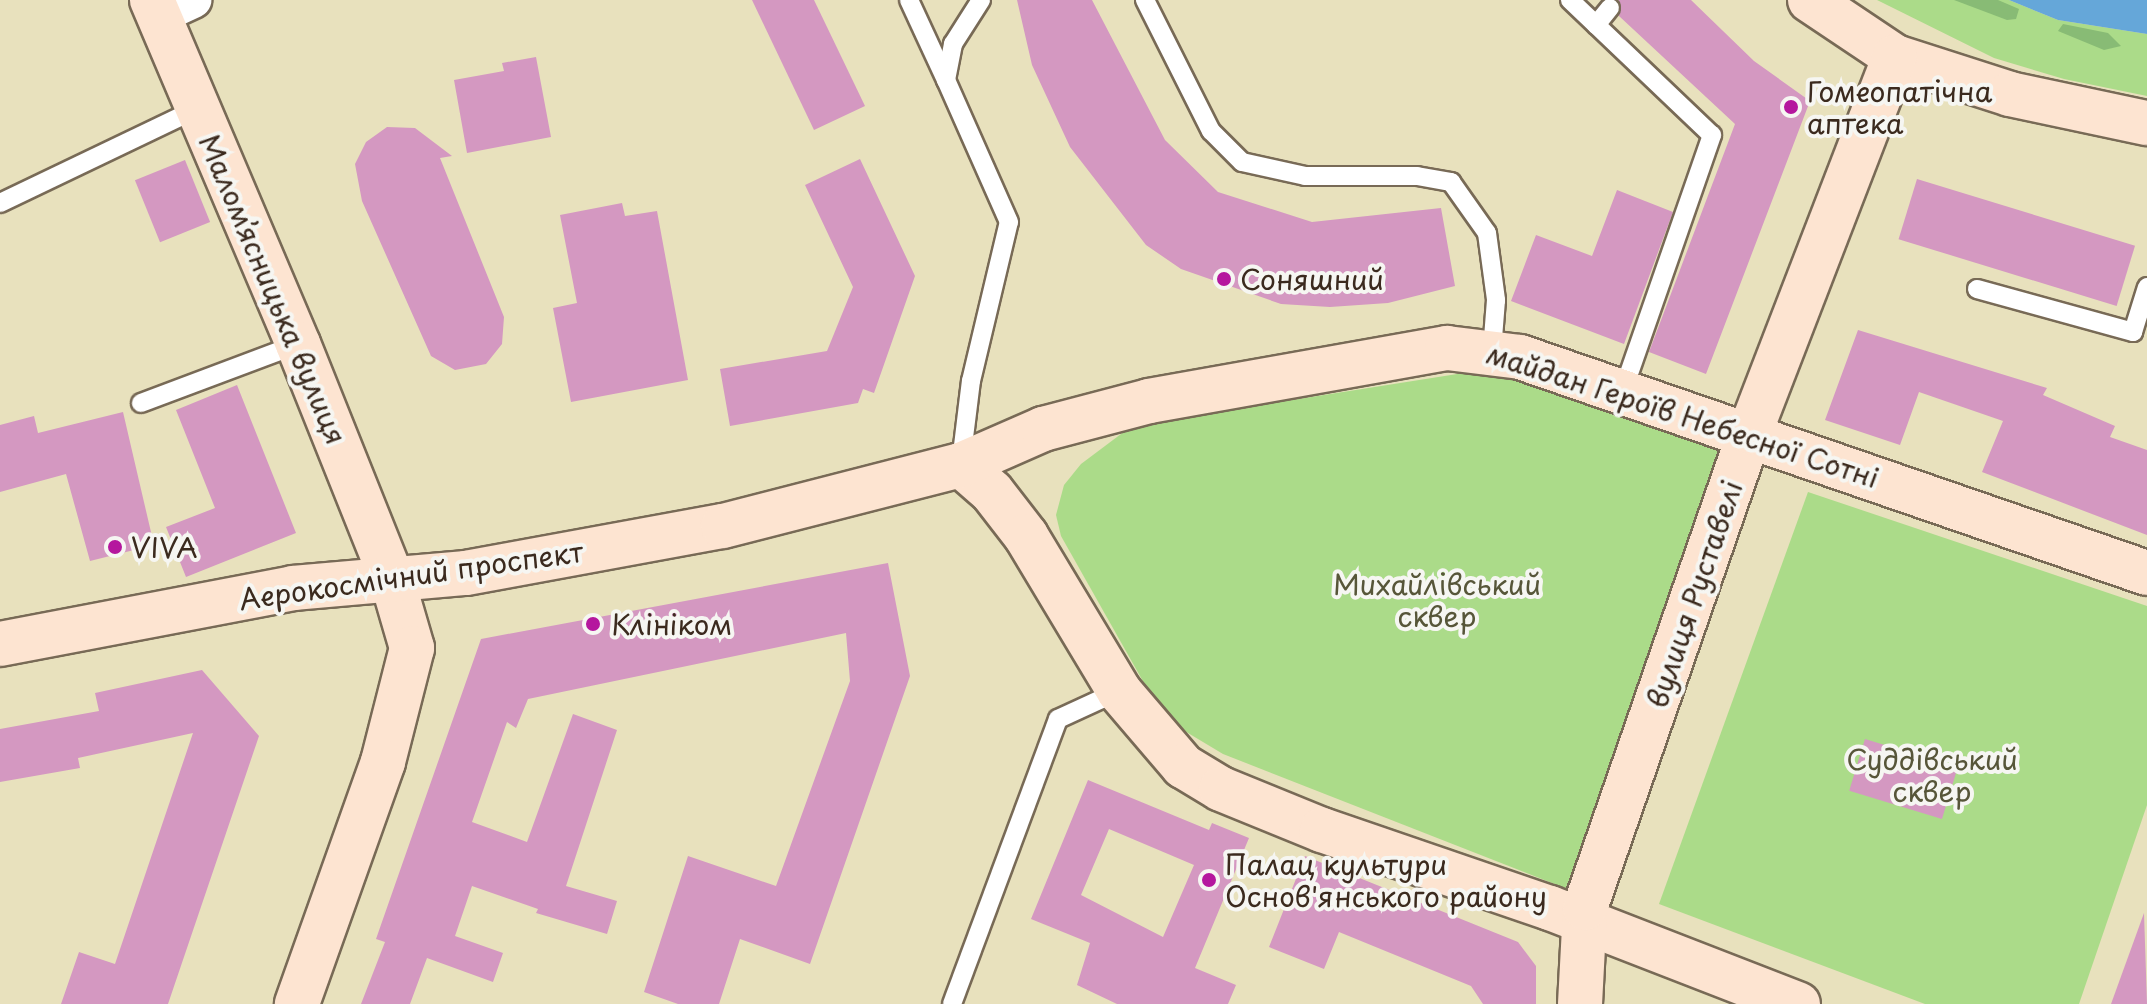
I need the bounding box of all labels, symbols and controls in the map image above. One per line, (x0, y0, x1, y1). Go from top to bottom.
place label: Гомеопатічна аптека (1807, 74, 1992, 140)
marker: Гомеопатічна аптека (1782, 98, 1800, 116)
street label: Малом’ясницька вулиця (192, 128, 354, 450)
place label: Соняшний (1240, 262, 1384, 296)
marker: Соняшний (1215, 270, 1233, 288)
street label: майдан Героїв Небесної Сотні (1482, 335, 1884, 495)
street label: вулиця Руставелі (1639, 476, 1749, 712)
place label: VIVA (131, 530, 198, 564)
street label: Аерокосмічний проспект (236, 534, 586, 616)
marker: VIVA (106, 538, 124, 556)
park label: Михайлівський сквер (1333, 567, 1541, 633)
place label: Клініком (611, 607, 732, 641)
marker: Клініком (582, 613, 604, 635)
park label: Суддівський сквер (1846, 742, 2018, 808)
place label: Палац культури Основ'янського району (1225, 847, 1547, 913)
marker: Палац культури Основ'янського району (1200, 871, 1218, 889)

